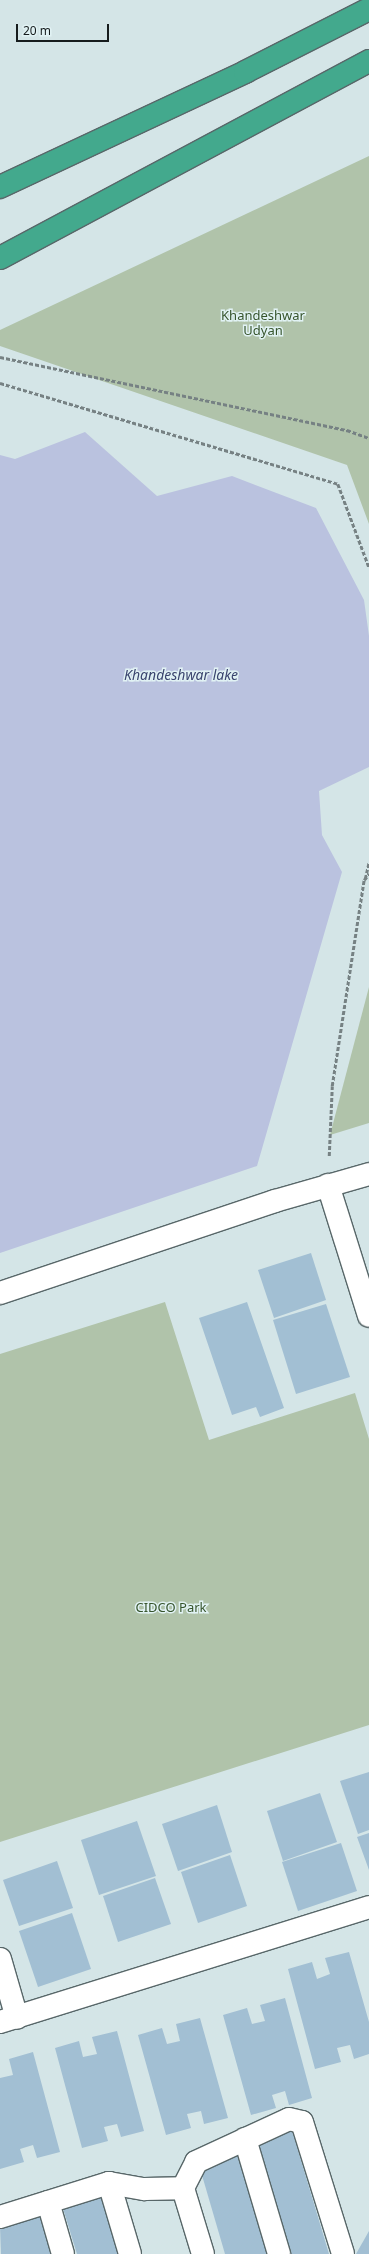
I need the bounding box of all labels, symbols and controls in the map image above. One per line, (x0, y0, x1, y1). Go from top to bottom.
scale bar (18, 16, 111, 42)
text: 20 m (23, 22, 51, 39)
park label: Khandeshwar Udyan (221, 308, 305, 339)
water label: Khandeshwar lake (124, 667, 238, 683)
park label: CIDCO Park (135, 1599, 207, 1615)

